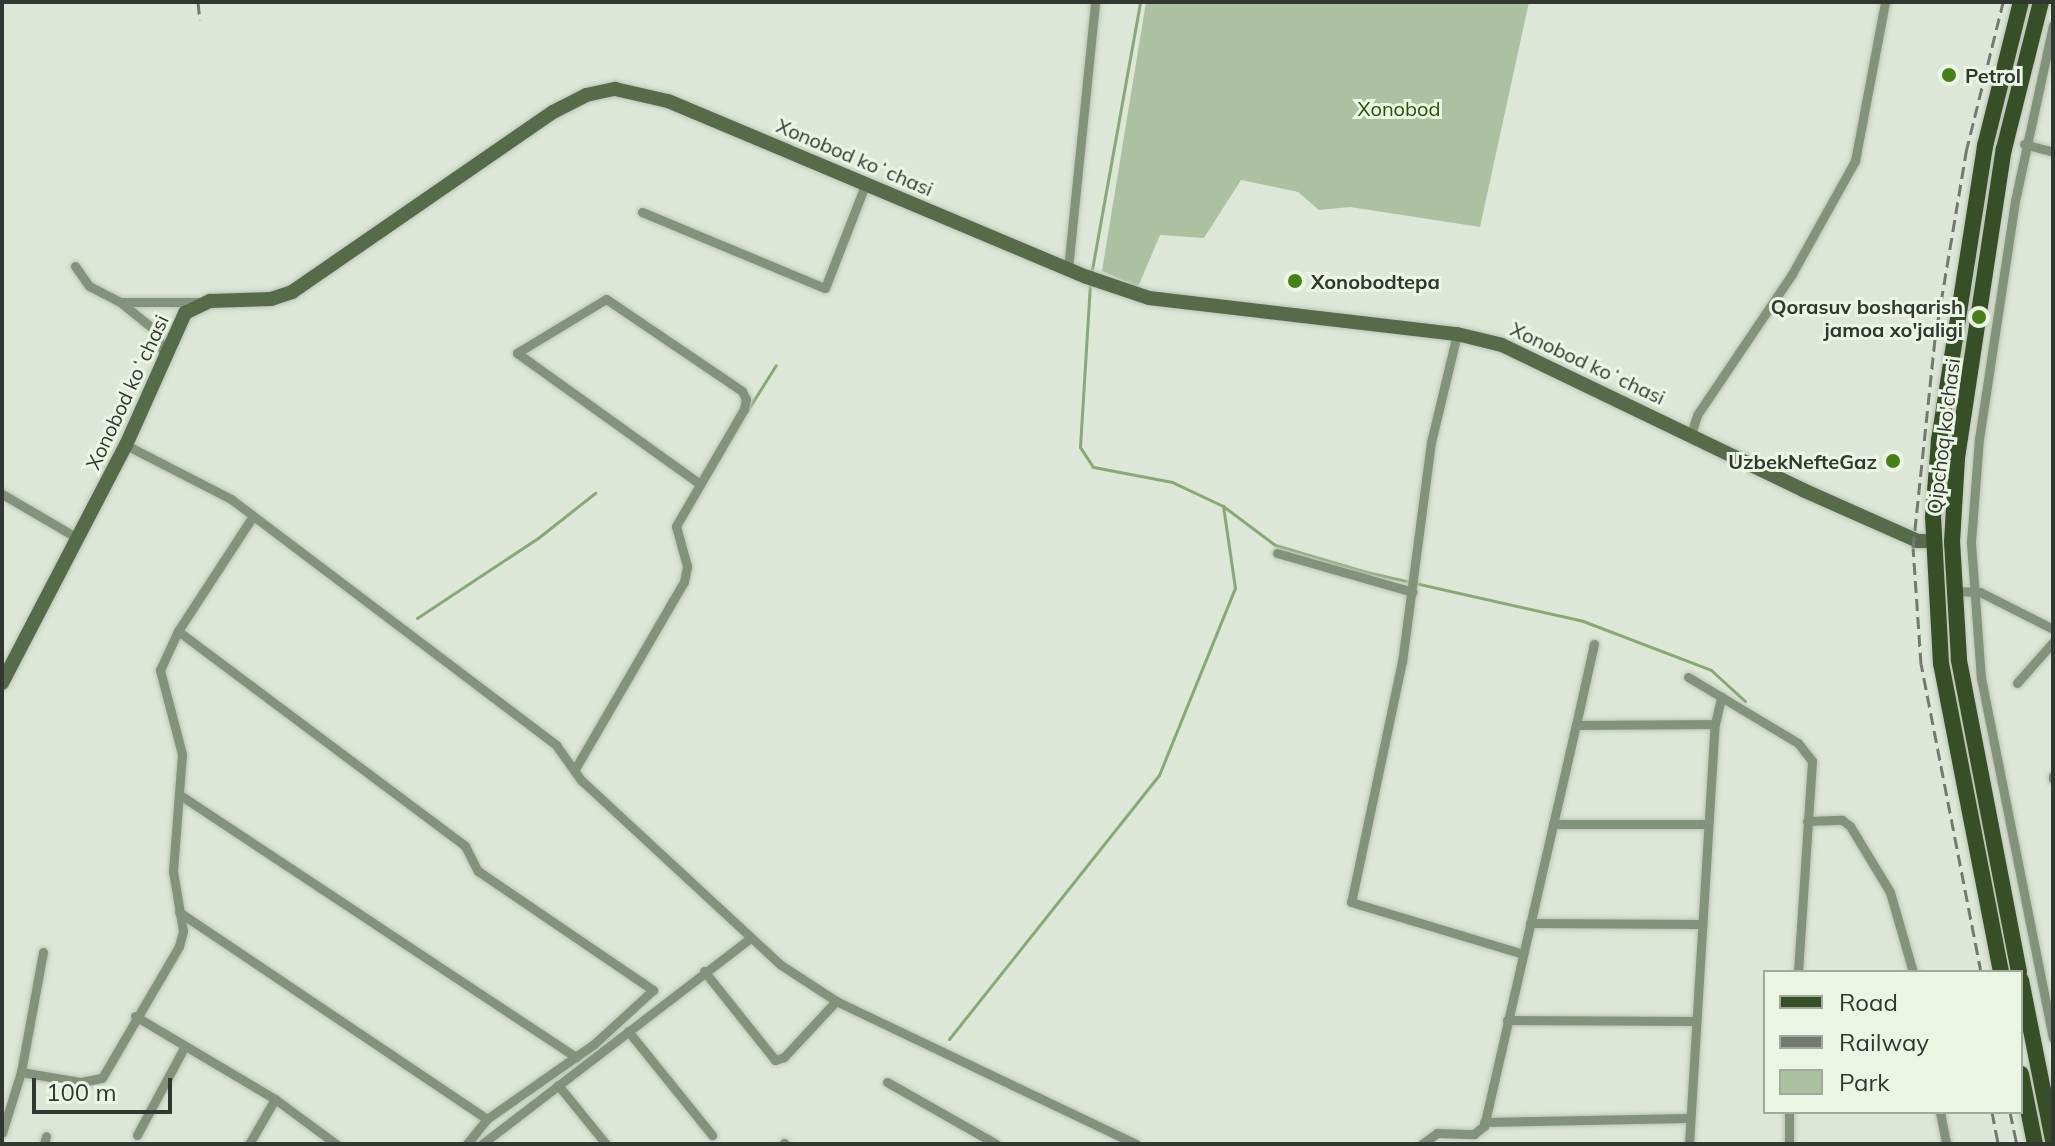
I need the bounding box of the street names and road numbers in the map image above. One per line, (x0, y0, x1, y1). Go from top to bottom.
street label: Xonobod koʻchasi (773, 113, 937, 201)
street label: Xonobod koʻchasi (81, 311, 173, 473)
street label: Xonobod koʻchasi (1507, 317, 1669, 409)
street label: Qipchoq ko'chasi (1922, 357, 1964, 515)

